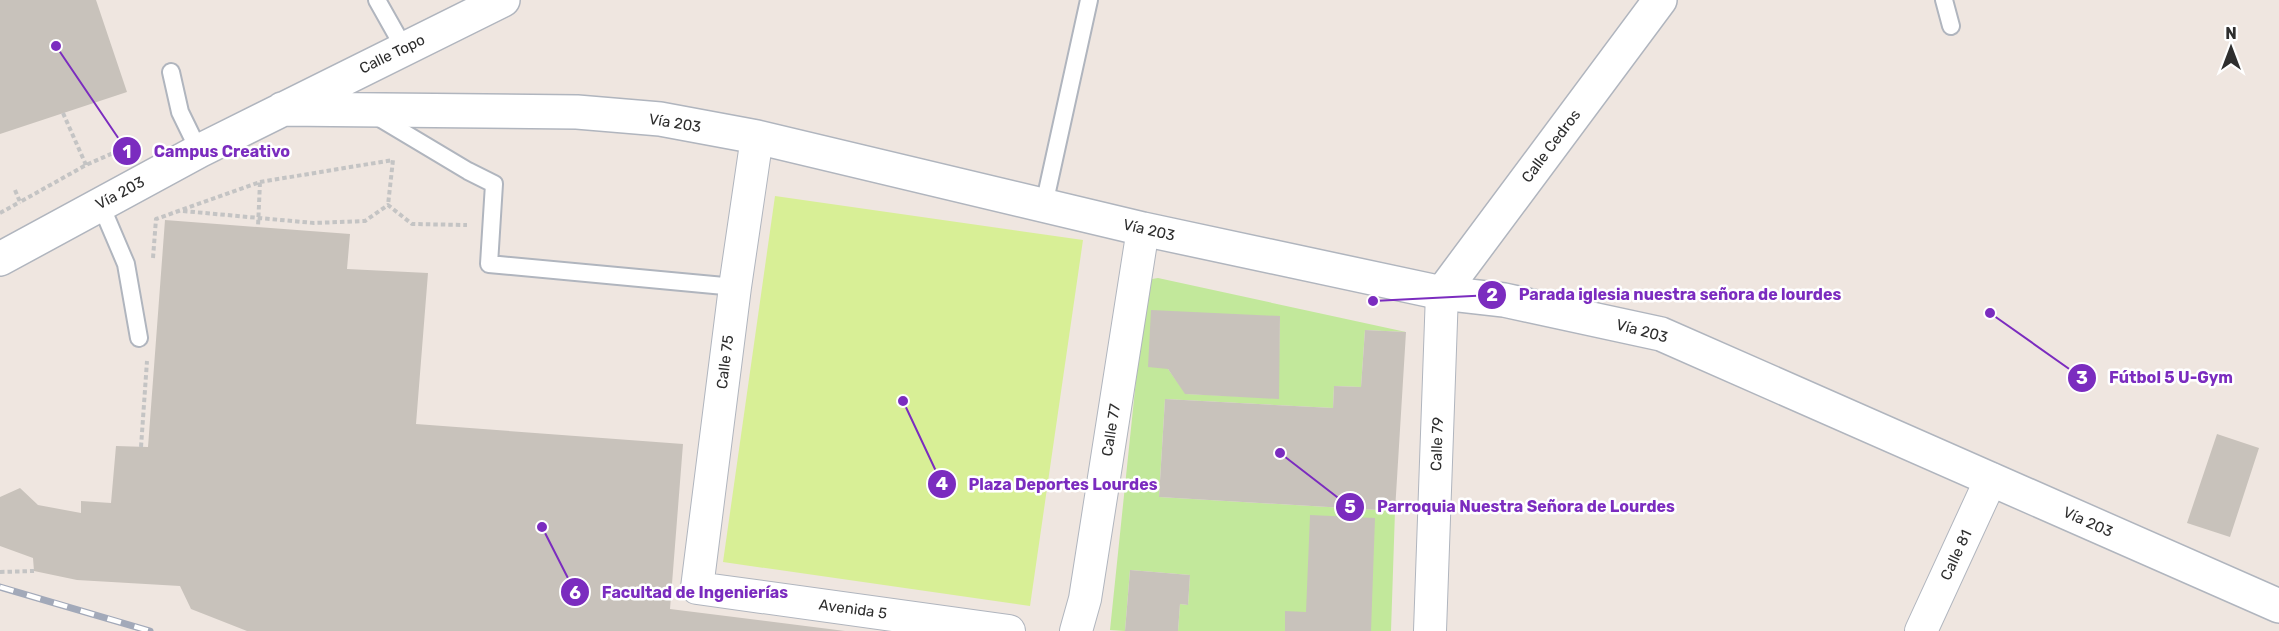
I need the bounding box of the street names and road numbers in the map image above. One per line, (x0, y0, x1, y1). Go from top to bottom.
street label: Calle Topo (356, 30, 428, 78)
street label: Calle Cedros (1518, 106, 1585, 186)
street label: Vía 203 (648, 110, 702, 136)
street label: Vía 203 (93, 173, 147, 213)
street label: Vía 203 (1121, 215, 1177, 245)
street label: Vía 203 (1614, 315, 1670, 347)
street label: Calle 75 (713, 334, 737, 390)
street label: Calle 77 (1098, 402, 1124, 458)
street label: Calle 79 (1427, 416, 1447, 471)
street label: Vía 203 (2060, 503, 2116, 541)
street label: Calle 81 (1937, 527, 1975, 583)
street label: Avenida 5 (818, 595, 888, 623)

